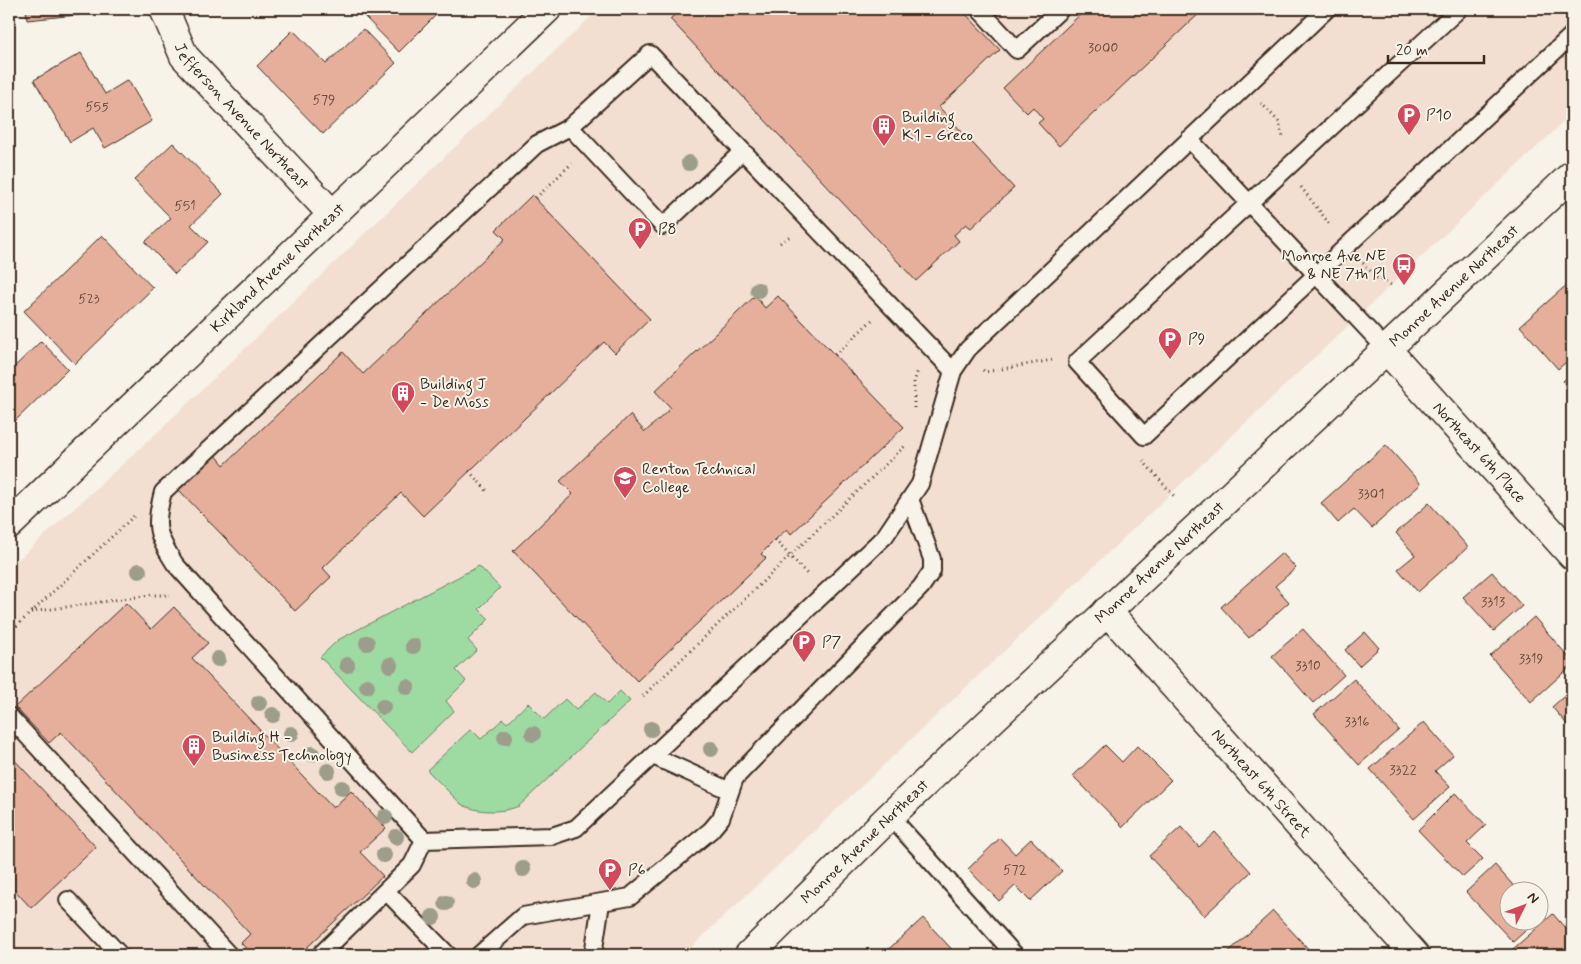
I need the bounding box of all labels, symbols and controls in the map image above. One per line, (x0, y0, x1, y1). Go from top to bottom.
scale bar (1388, 32, 1485, 64)
house number: 3000 (1088, 39, 1118, 57)
street label: Jefferson Avenue Northeast (169, 40, 314, 194)
text: 20 m (1396, 41, 1428, 61)
house number: 579 (313, 91, 335, 109)
house number: 555 (85, 98, 109, 116)
parking icon: P10 (1396, 102, 1422, 136)
place label: P10 (1426, 105, 1452, 126)
place label: Building K1 - Greco (902, 107, 973, 146)
building icon: Building K1 - Greco (871, 113, 897, 147)
house number: 551 (174, 197, 196, 215)
street label: Kirkland Avenue Northeast (206, 198, 349, 337)
parking icon: P8 (627, 216, 653, 250)
place label: P8 (658, 219, 677, 240)
street label: Monroe Avenue Northeast (1385, 220, 1523, 352)
place label: Monroe Ave NE & NE 7th Pl (1282, 246, 1386, 285)
bus stop icon: Monroe Ave NE & NE 7th Pl (1391, 252, 1417, 286)
house number: 523 (78, 290, 100, 308)
parking icon: P9 (1157, 326, 1183, 360)
place label: P9 (1188, 329, 1206, 350)
place label: Building J - De Moss (420, 374, 489, 413)
building icon: Building J - De Moss (390, 380, 416, 414)
street label: Northeast 6th Place (1428, 397, 1531, 508)
place label: Renton Technical College (642, 459, 755, 498)
school or university icon: Renton Technical College (612, 465, 638, 499)
house number: 3301 (1358, 485, 1384, 503)
street label: Monroe Avenue Northeast (1090, 496, 1229, 629)
house number: 3313 (1481, 593, 1505, 611)
parking icon: P7 (791, 629, 817, 663)
place label: P7 (822, 632, 842, 653)
house number: 3319 (1519, 650, 1543, 668)
house number: 3310 (1295, 657, 1321, 675)
house number: 3316 (1345, 713, 1369, 731)
street label: Northeast 6th Street (1207, 724, 1316, 843)
place label: Building H - Business Technology (212, 727, 352, 767)
building icon: Building H - Business Technology (181, 733, 207, 767)
house number: 3322 (1389, 761, 1417, 779)
street label: Monroe Avenue Northeast (796, 774, 933, 909)
parking icon: P6 (597, 857, 623, 891)
place label: P6 (628, 860, 646, 881)
house number: 572 (1003, 861, 1027, 879)
north arrow (1498, 882, 1548, 932)
text: N (1523, 888, 1543, 907)

